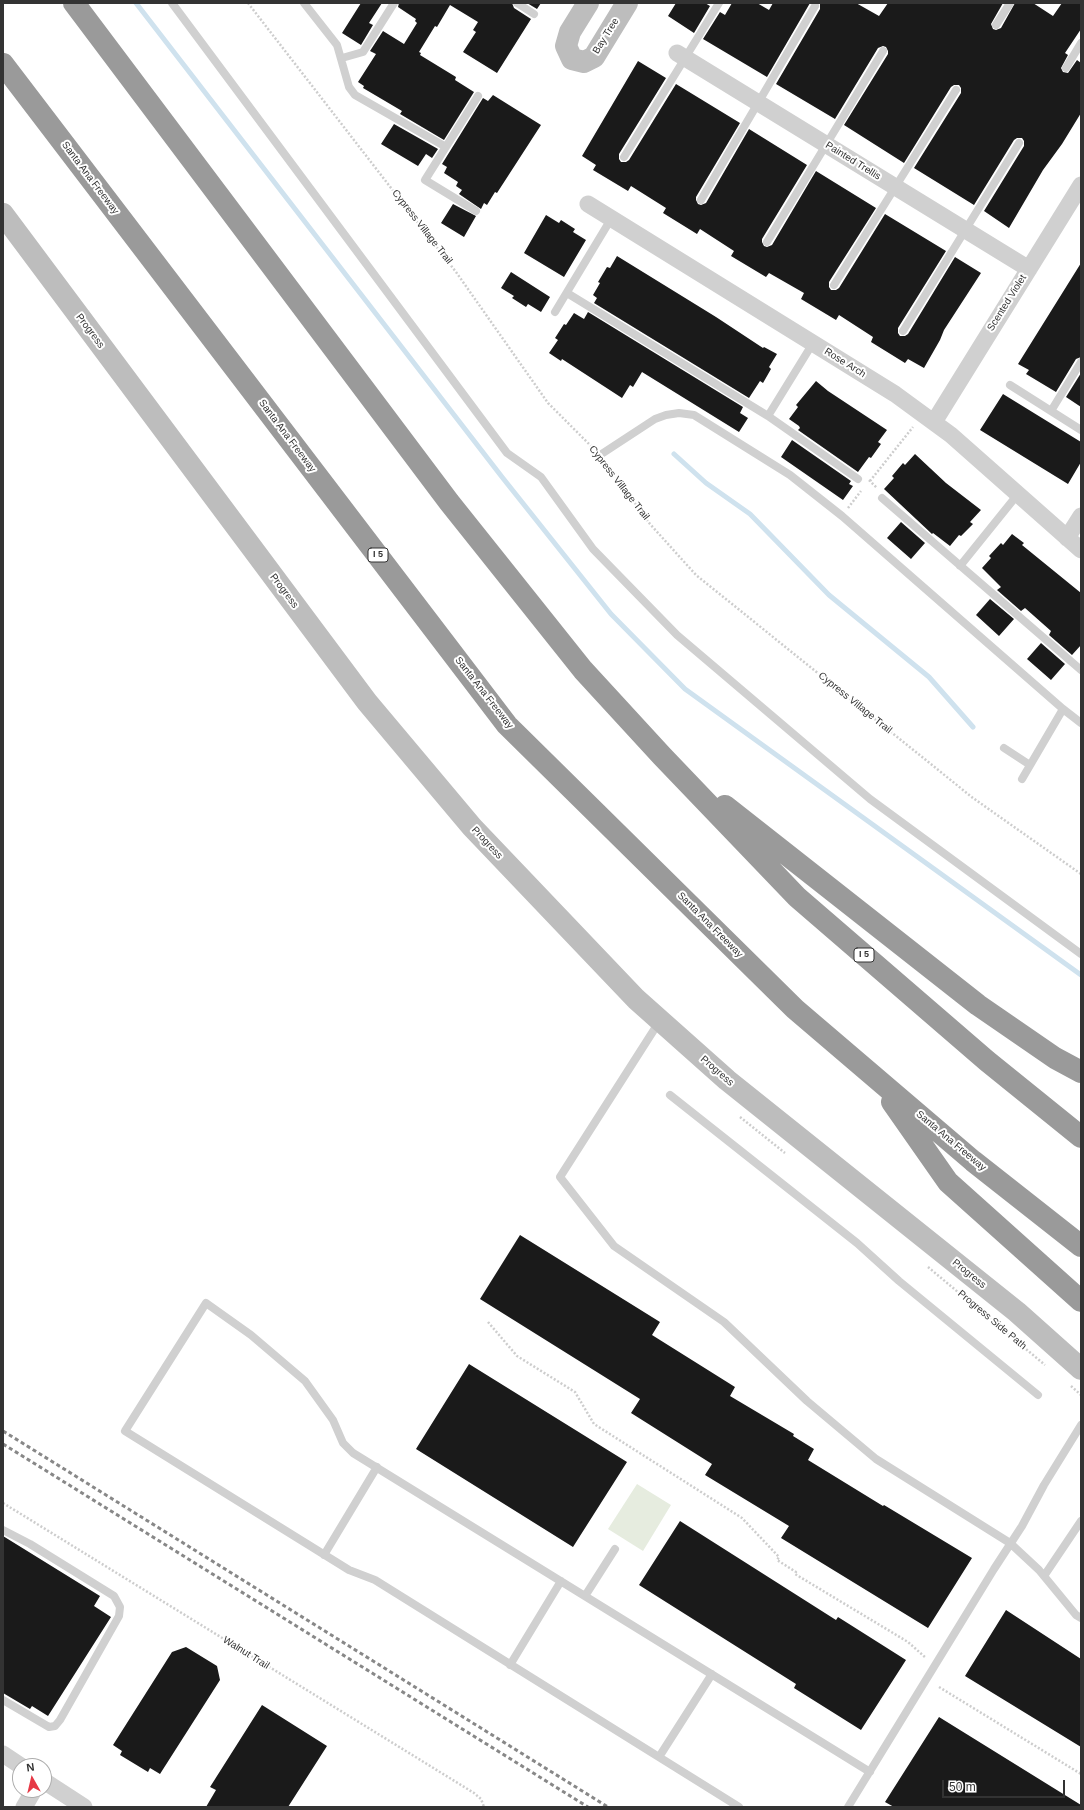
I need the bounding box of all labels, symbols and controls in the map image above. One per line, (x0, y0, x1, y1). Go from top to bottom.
street label: Bay Tree (590, 16, 622, 56)
street label: Santa Ana Freeway (59, 139, 121, 217)
street label: Painted Trellis (823, 139, 883, 183)
street label: Cypress Village Trail (389, 187, 455, 267)
street label: Scented Violet (985, 273, 1029, 333)
street label: Progress (73, 311, 107, 351)
street label: Rose Arch (822, 346, 868, 380)
street label: Santa Ana Freeway (256, 397, 318, 475)
street label: Cypress Village Trail (586, 443, 652, 523)
road number: I 5 (368, 548, 388, 562)
street label: Progress (267, 571, 301, 611)
street label: Santa Ana Freeway (452, 655, 516, 731)
street label: Cypress Village Trail (816, 670, 894, 736)
street label: Progress (469, 824, 505, 862)
street label: Santa Ana Freeway (675, 890, 745, 960)
road number: I 5 (854, 948, 874, 962)
street label: Progress (698, 1053, 736, 1089)
street label: Santa Ana Freeway (914, 1108, 988, 1174)
street label: Progress (950, 1257, 988, 1291)
street label: Progress Side Path (955, 1288, 1029, 1352)
street label: Walnut Trail (221, 1634, 271, 1672)
north arrow (12, 1758, 52, 1798)
text: N (26, 1761, 35, 1774)
scale bar (944, 1772, 1067, 1798)
text: 50 m (949, 1780, 976, 1794)

